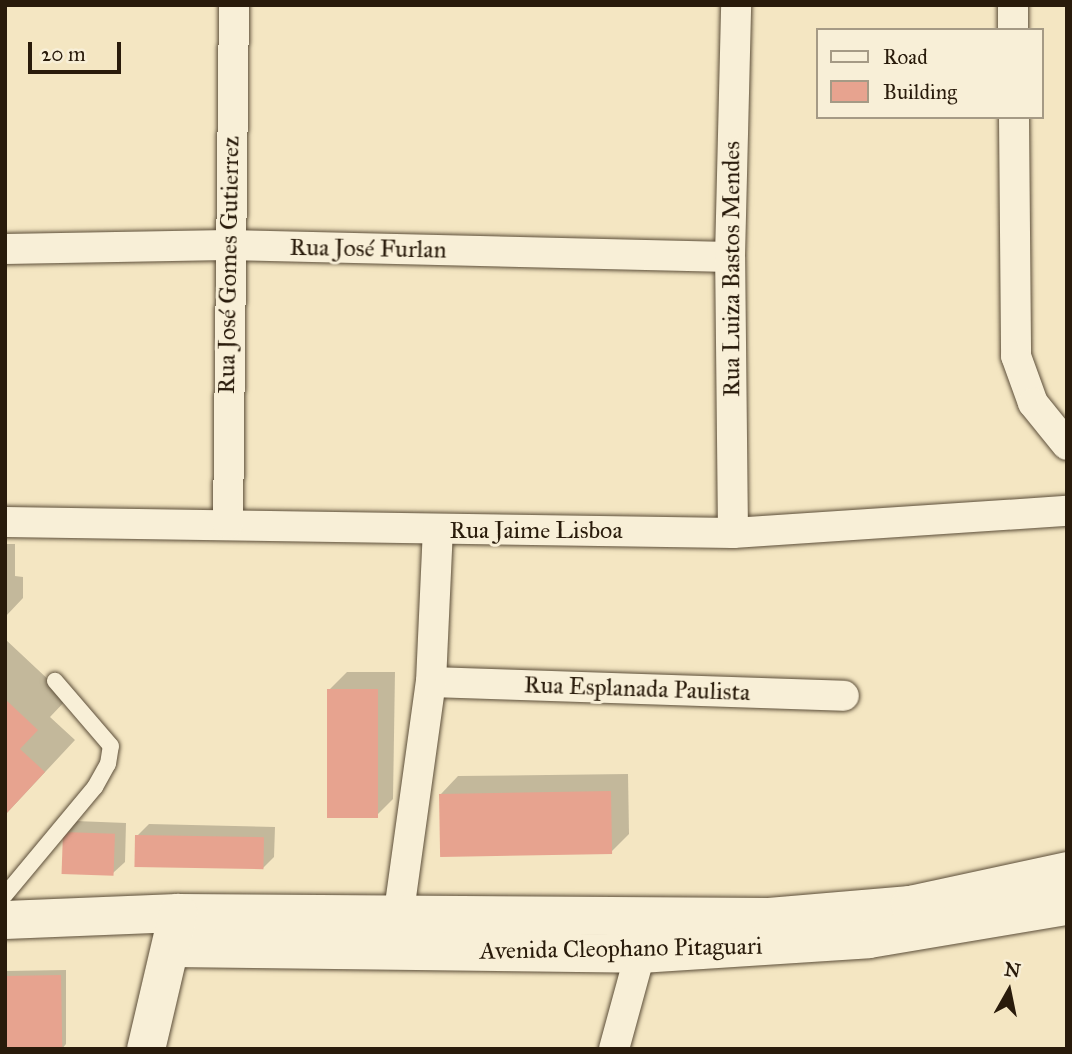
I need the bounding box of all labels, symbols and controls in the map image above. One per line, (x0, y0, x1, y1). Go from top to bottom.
scale bar (32, 28, 124, 72)
legend (816, 28, 1044, 119)
text: 20 m (41, 41, 86, 67)
text: Road (883, 44, 928, 70)
text: Building (883, 79, 957, 105)
street label: Rua José Gomes Gutierrez (212, 136, 246, 394)
street label: Rua Luiza Bastos Mendes (718, 141, 746, 397)
street label: Rua José Furlan (289, 233, 447, 265)
street label: Rua Jaime Lisboa (449, 517, 623, 545)
street label: Rua Esplanada Paulista (523, 671, 751, 707)
street label: Avenida Cleophano Pitaguari (479, 932, 763, 966)
north arrow (974, 956, 1044, 1026)
text: N (1003, 957, 1022, 982)

